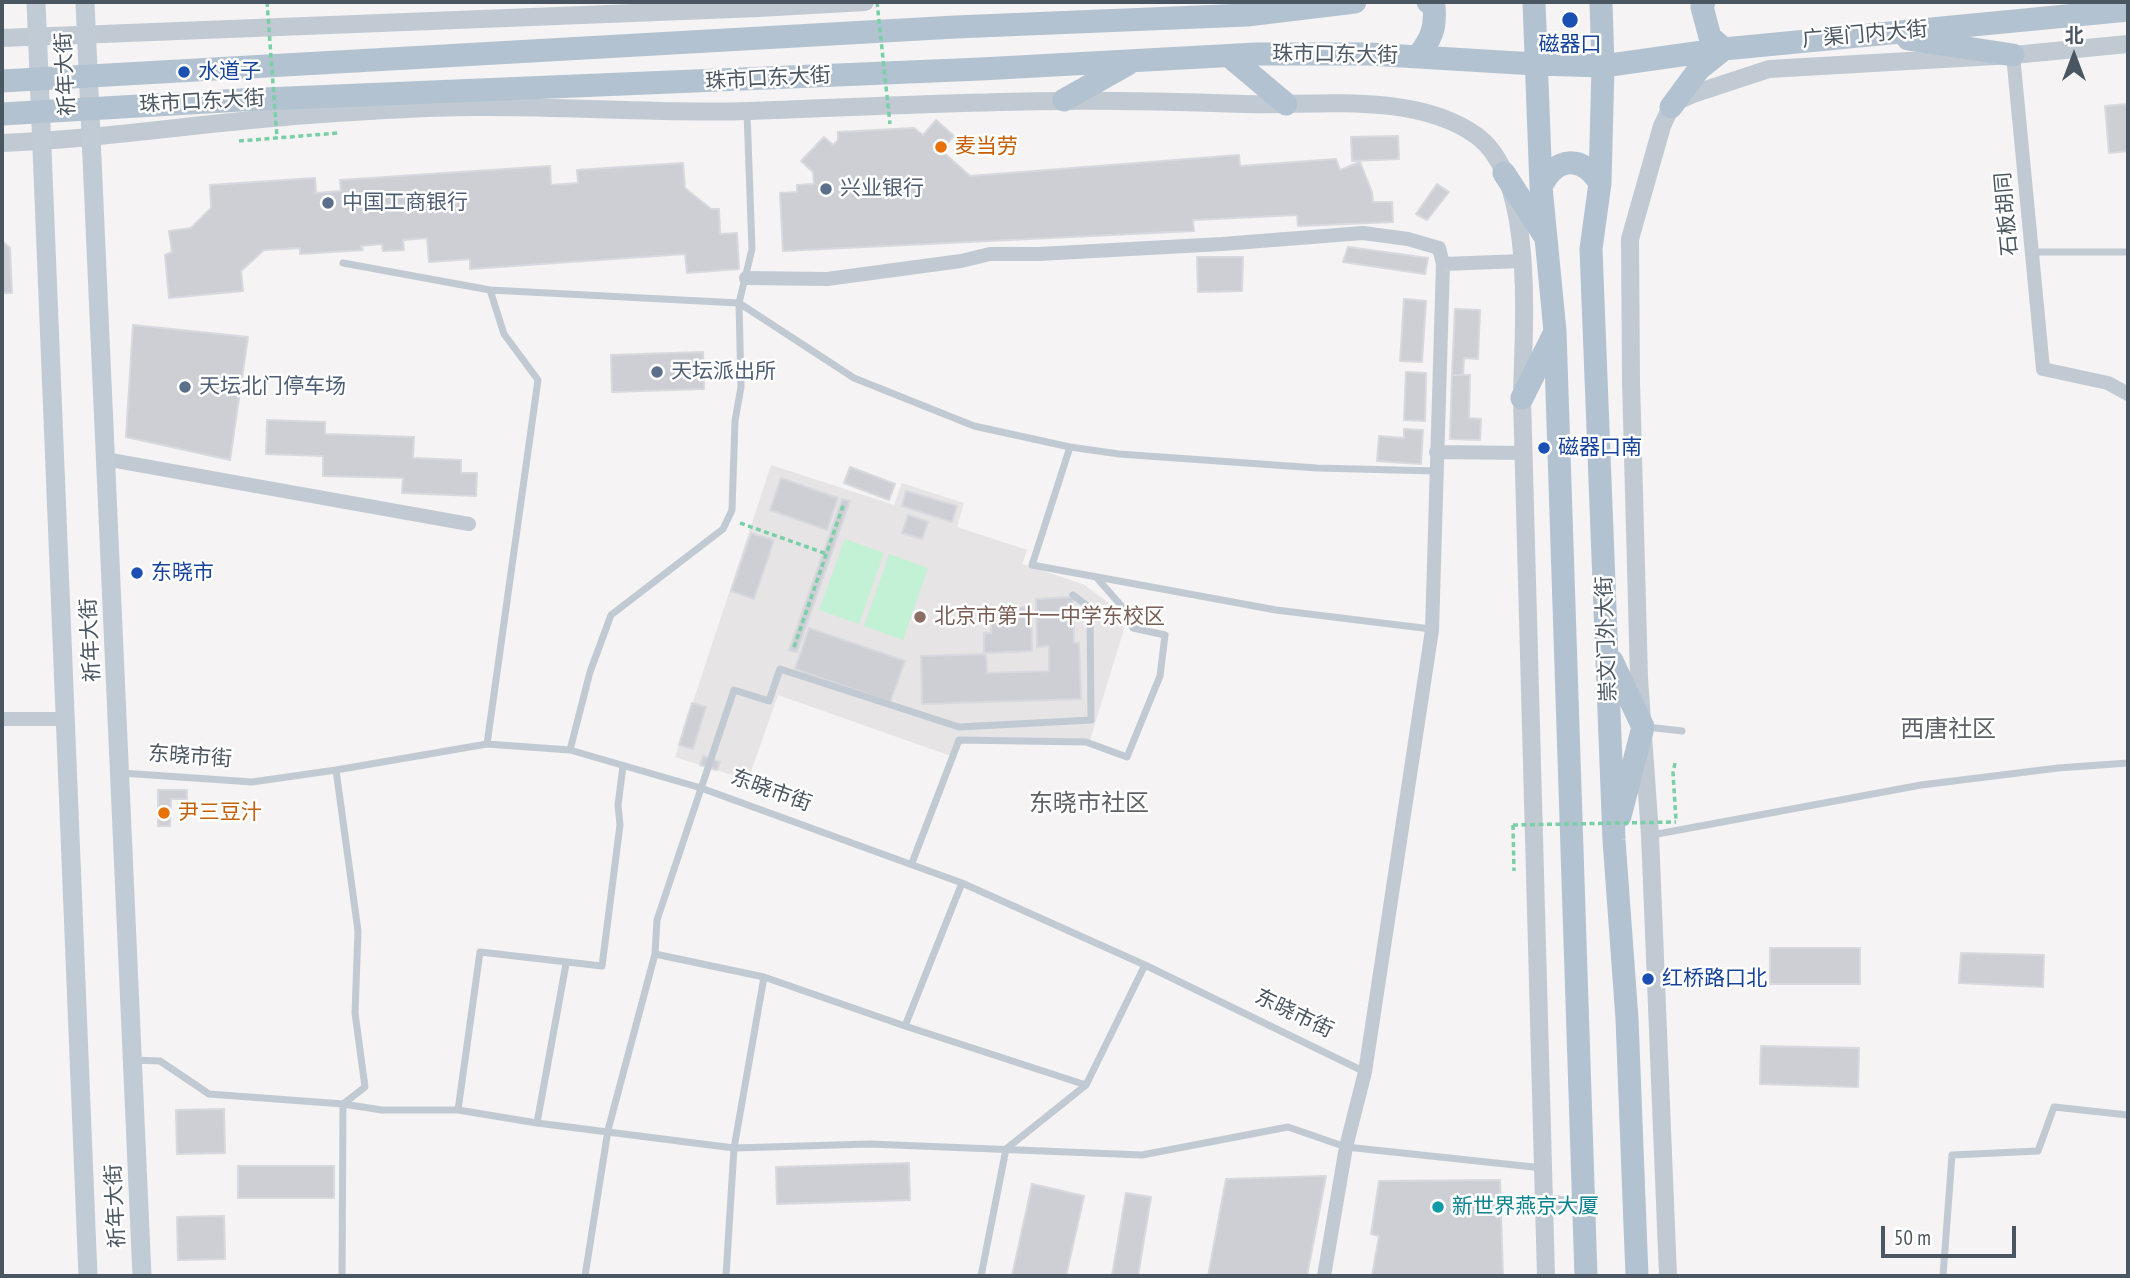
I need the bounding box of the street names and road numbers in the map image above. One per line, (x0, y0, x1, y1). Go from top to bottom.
street label: 广渠门内大街 (1801, 17, 1929, 53)
street label: 祈年大街 (51, 31, 81, 117)
street label: 珠市口东大街 (1272, 41, 1398, 69)
street label: 珠市口东大街 (704, 63, 832, 95)
street label: 珠市口东大街 (138, 86, 266, 118)
street label: 石板胡同 (1991, 171, 2023, 257)
street label: 崇文门外大街 (1592, 576, 1622, 702)
street label: 祈年大街 (76, 597, 106, 683)
street label: 东晓市街 (147, 742, 233, 772)
street label: 东晓市街 (727, 765, 815, 817)
street label: 东晓市街 (1251, 984, 1337, 1044)
street label: 祈年大街 (101, 1163, 131, 1249)

